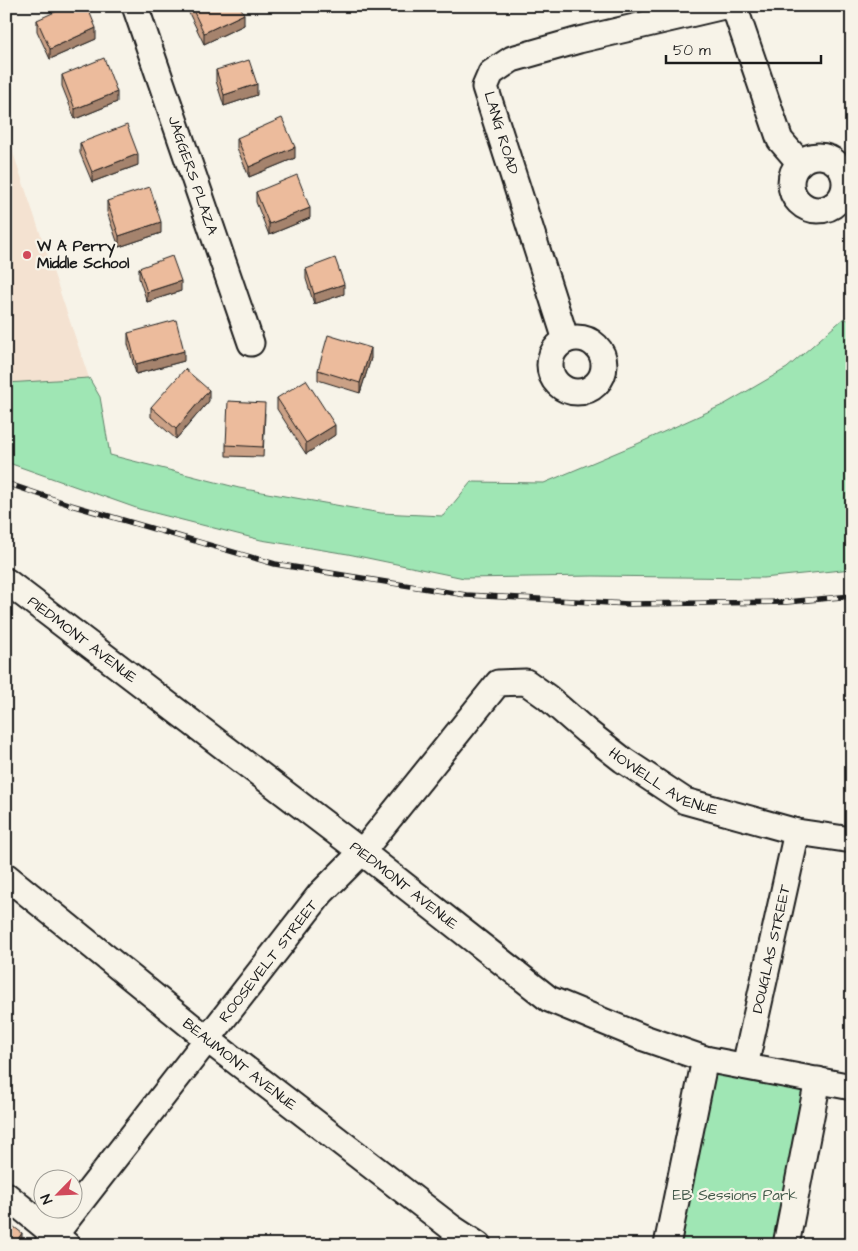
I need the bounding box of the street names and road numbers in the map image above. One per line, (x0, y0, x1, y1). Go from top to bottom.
street label: LANG ROAD (478, 89, 524, 177)
street label: JAGGERS PLAZA (163, 113, 224, 238)
street label: PIEDMONT AVENUE (23, 591, 142, 688)
street label: HOWELL AVENUE (604, 742, 721, 820)
street label: PIEDMONT AVENUE (346, 836, 463, 934)
street label: DOUGLAS STREET (747, 882, 796, 1015)
street label: ROOSEVELT STREET (214, 895, 323, 1027)
street label: BEAUMONT AVENUE (178, 1013, 301, 1115)

